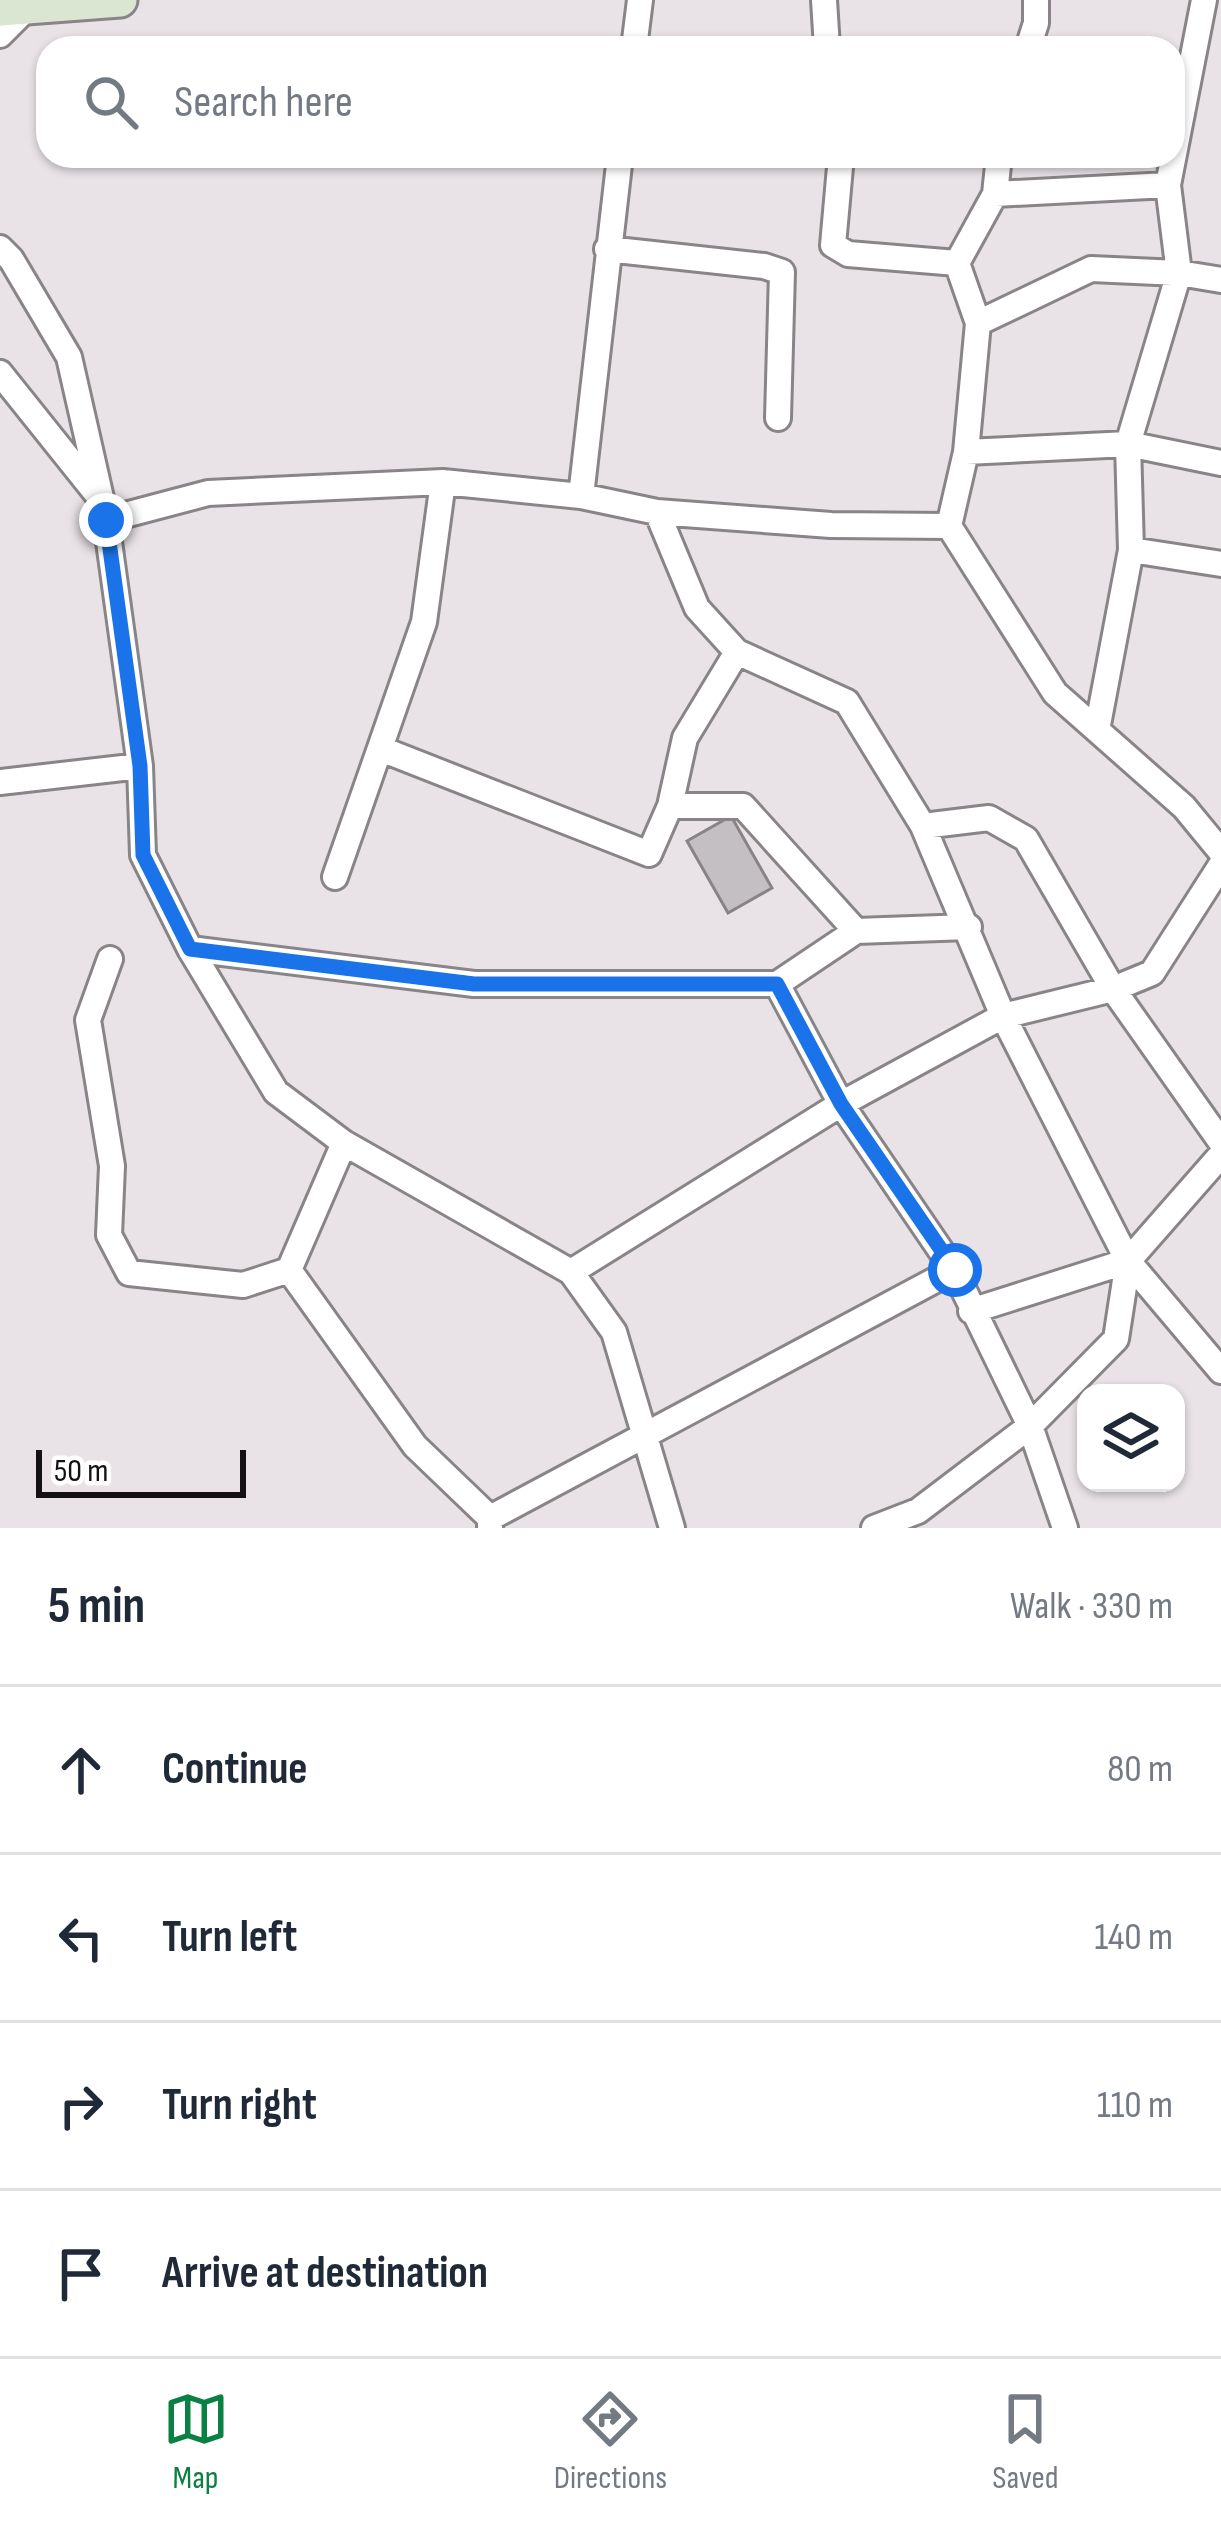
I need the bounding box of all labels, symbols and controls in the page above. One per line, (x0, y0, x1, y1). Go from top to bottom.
search box (36, 36, 1185, 168)
icon: search (78, 69, 144, 135)
text: Search here (174, 75, 353, 130)
route end (79, 493, 133, 547)
route start (928, 1243, 982, 1297)
map controls (1077, 1384, 1185, 1492)
button: layers (1077, 1384, 1185, 1492)
scale bar (36, 1444, 246, 1497)
text: 50 m (54, 1451, 108, 1491)
text: 5 min (48, 1576, 145, 1637)
text: Walk · 330 m (1010, 1583, 1173, 1630)
icon: ahead (48, 1737, 114, 1803)
text: Continue (162, 1742, 308, 1797)
text: 80 m (1107, 1746, 1173, 1793)
icon: left (48, 1905, 114, 1971)
text: Turn left (162, 1910, 297, 1965)
text: 140 m (1094, 1914, 1173, 1961)
icon: right (48, 2073, 114, 2139)
text: Turn right (162, 2078, 317, 2133)
text: 110 m (1097, 2082, 1173, 2129)
icon: arrive (48, 2241, 114, 2307)
text: Arrive at destination (162, 2246, 488, 2301)
tab: Map (163, 2386, 229, 2498)
tab: Directions (554, 2386, 667, 2498)
tab: Saved (992, 2386, 1058, 2498)

